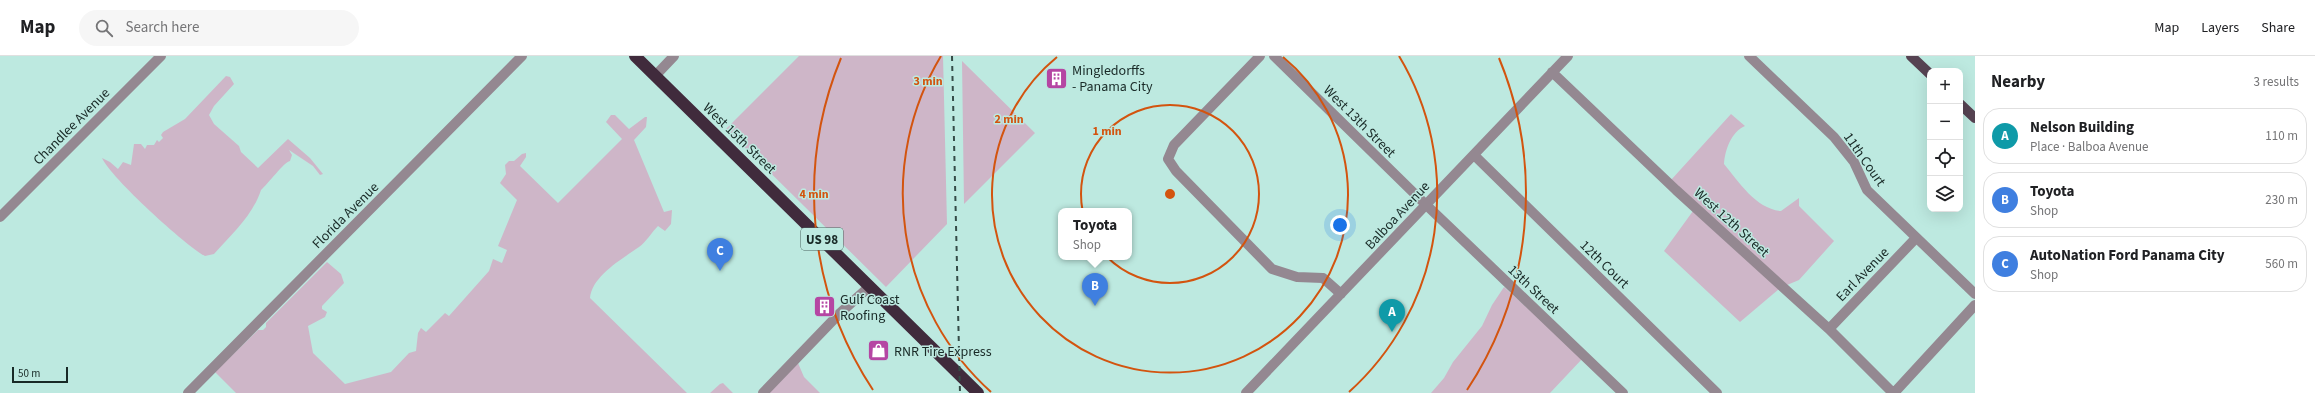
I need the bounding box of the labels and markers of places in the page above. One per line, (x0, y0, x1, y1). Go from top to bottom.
place label: Mingledorffs - Panama City (1072, 61, 1153, 97)
building icon: Mingledorffs - Panama City (1043, 65, 1069, 91)
centre of rings (1163, 187, 1177, 201)
pin: C (707, 238, 733, 271)
pin: B (1082, 273, 1108, 306)
place label: Gulf Coast Roofing (840, 290, 900, 326)
building icon: Gulf Coast Roofing (811, 294, 837, 320)
pin: A (1379, 299, 1405, 332)
shop icon: RNR Tire Express (865, 338, 891, 364)
place label: RNR Tire Express (894, 342, 992, 362)

